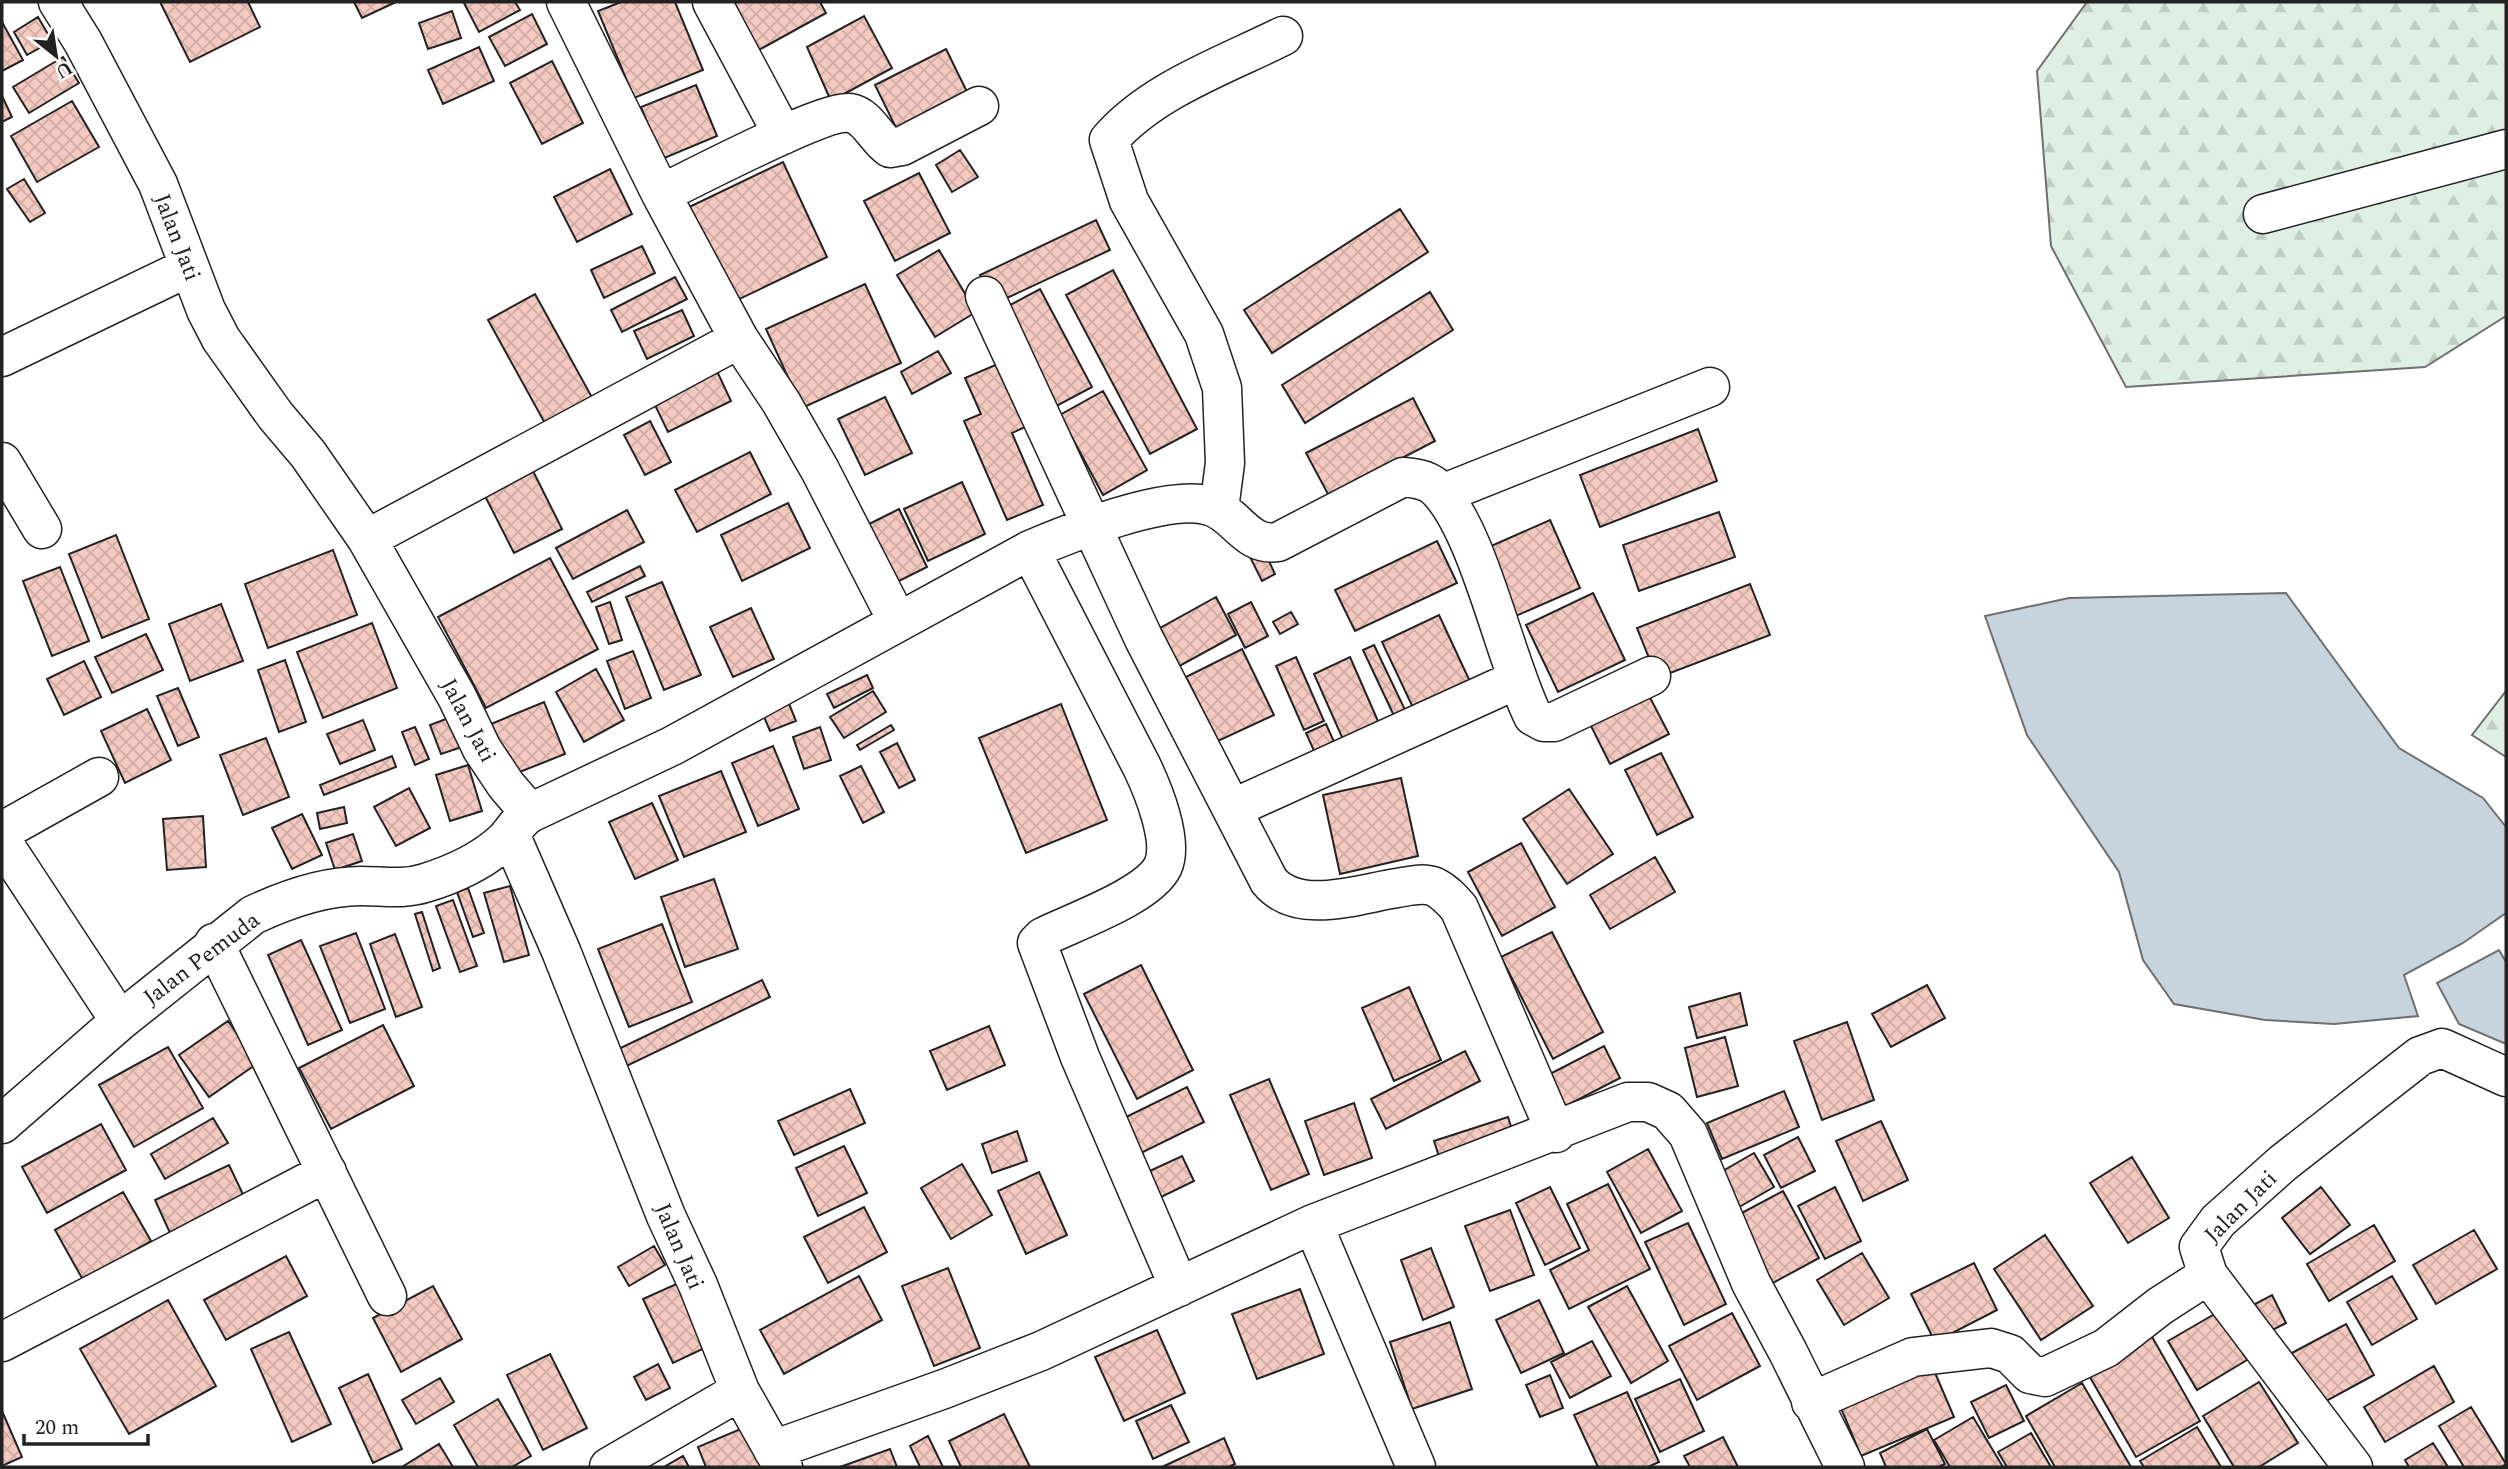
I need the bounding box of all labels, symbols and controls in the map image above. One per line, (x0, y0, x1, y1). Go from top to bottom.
north arrow (21, 21, 91, 91)
text: U (50, 53, 78, 86)
street label: Jalan Jati (144, 189, 209, 286)
street label: Jalan Jati (431, 672, 505, 769)
street label: Jalan Pemuda (136, 903, 268, 1015)
street label: Jalan Jati (2196, 1162, 2286, 1252)
street label: Jalan Jati (645, 1198, 713, 1296)
scale bar (24, 1402, 149, 1446)
text: 20 m (35, 1412, 79, 1444)

